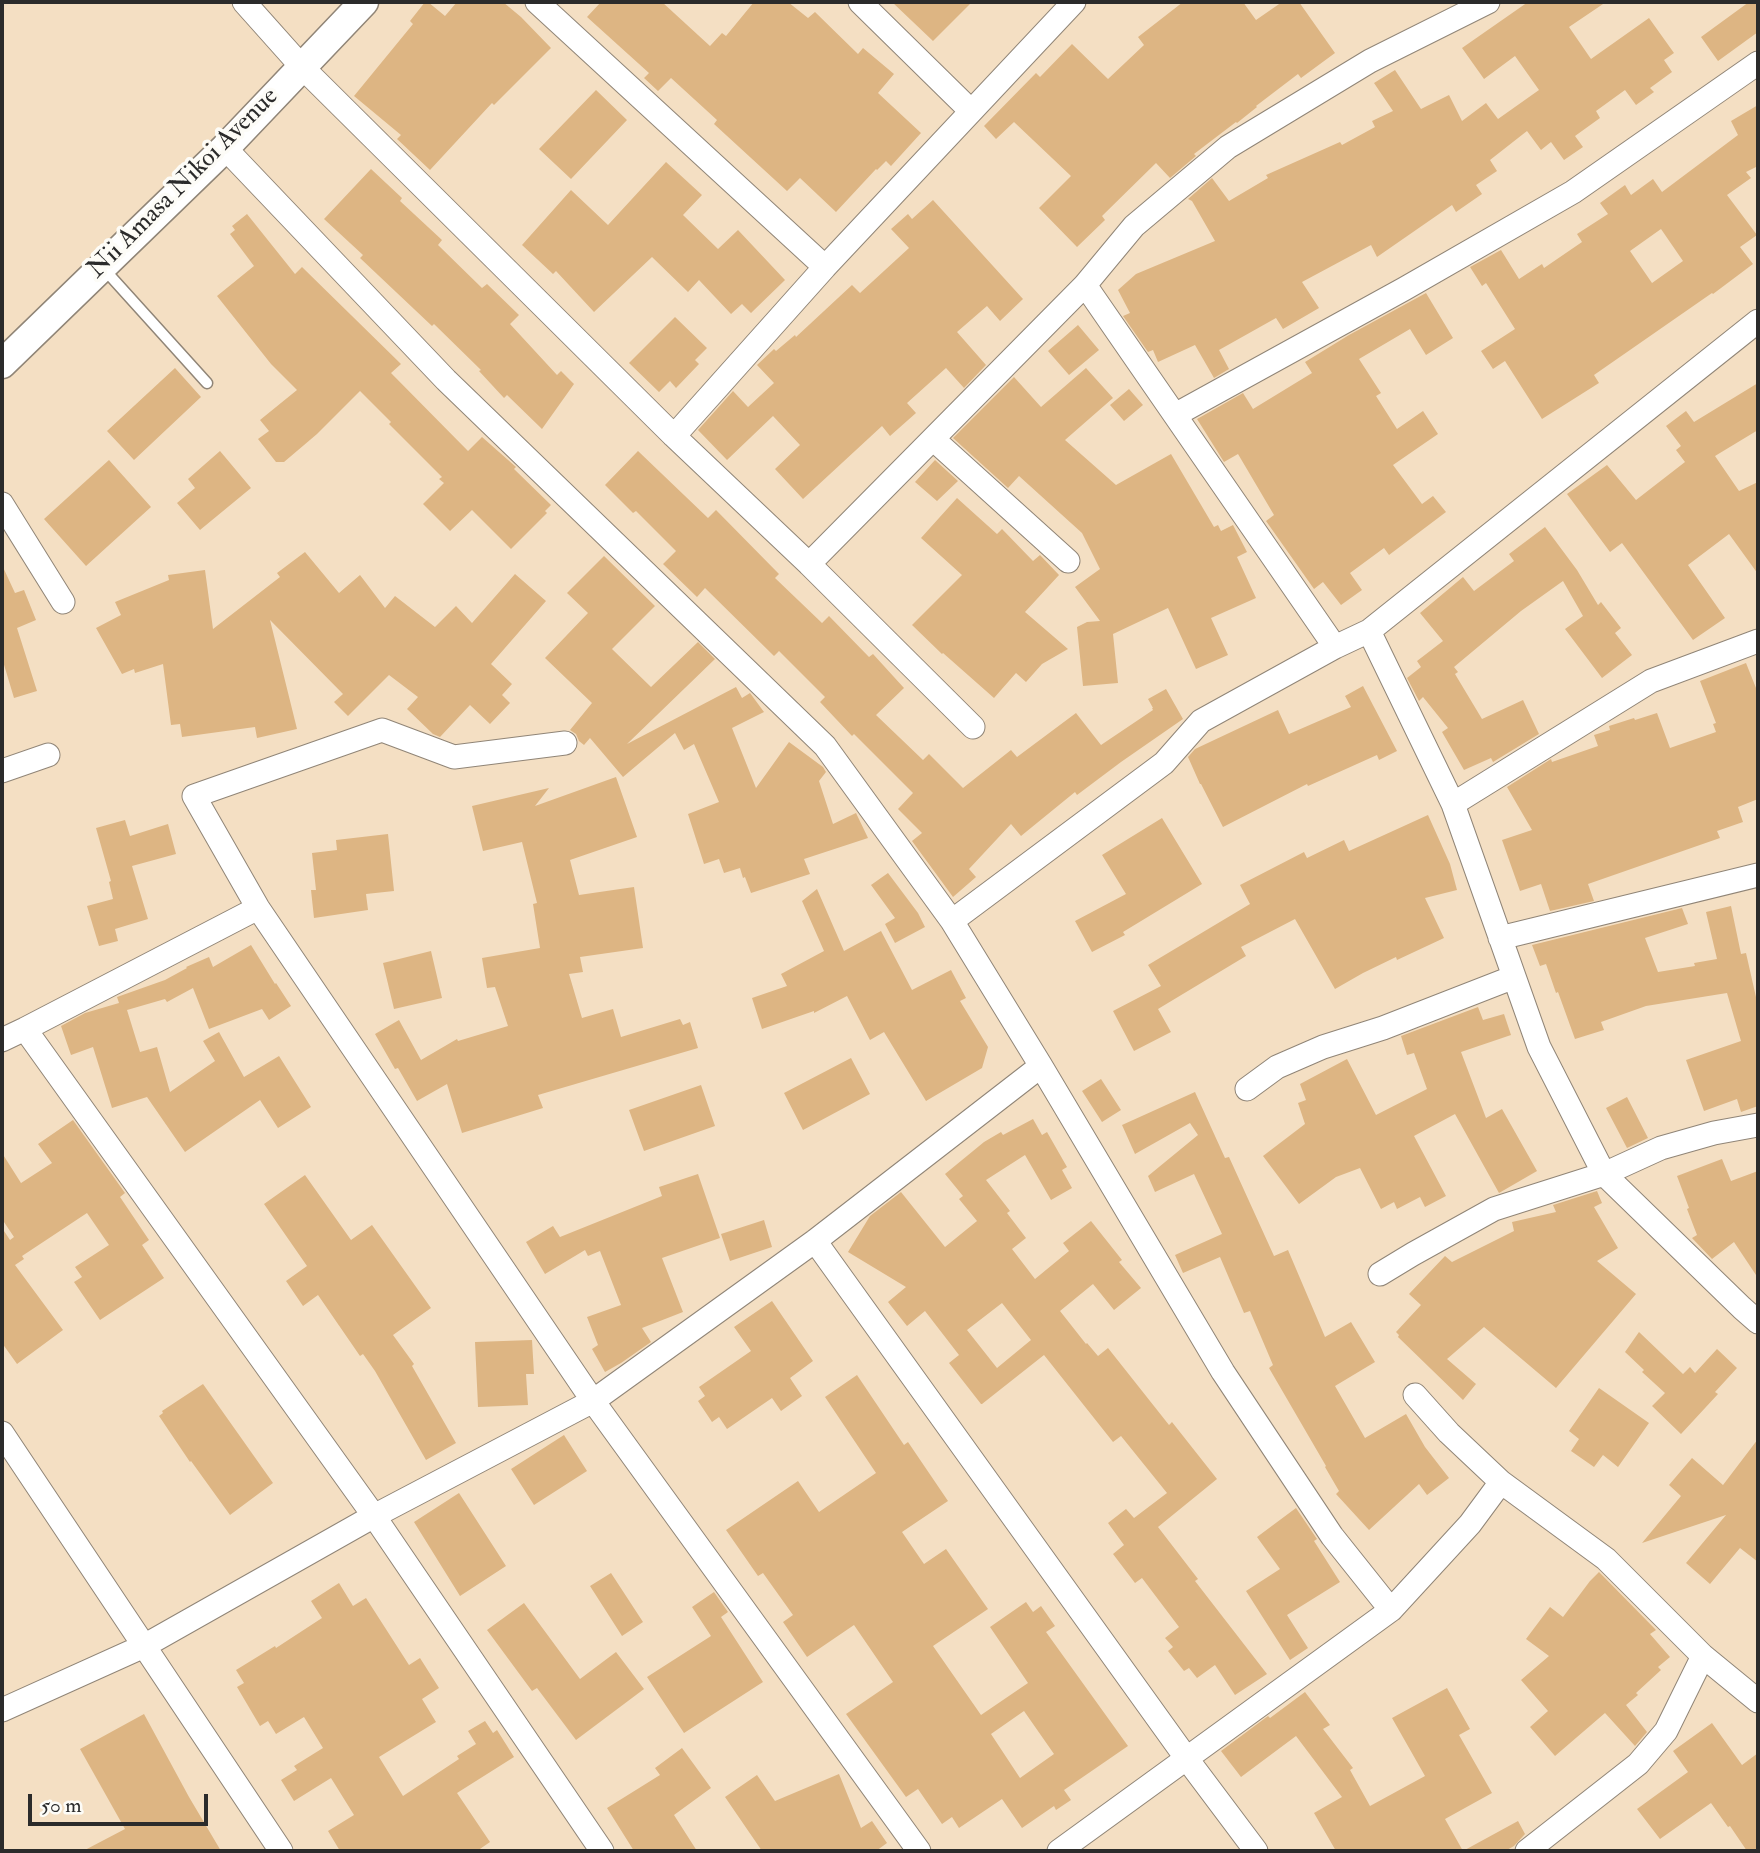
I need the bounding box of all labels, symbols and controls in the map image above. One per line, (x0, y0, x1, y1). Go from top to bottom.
street label: Nii Amasa Nikoi Avenue (82, 82, 286, 286)
scale bar (32, 1780, 212, 1824)
text: 50 m (41, 1792, 82, 1819)

